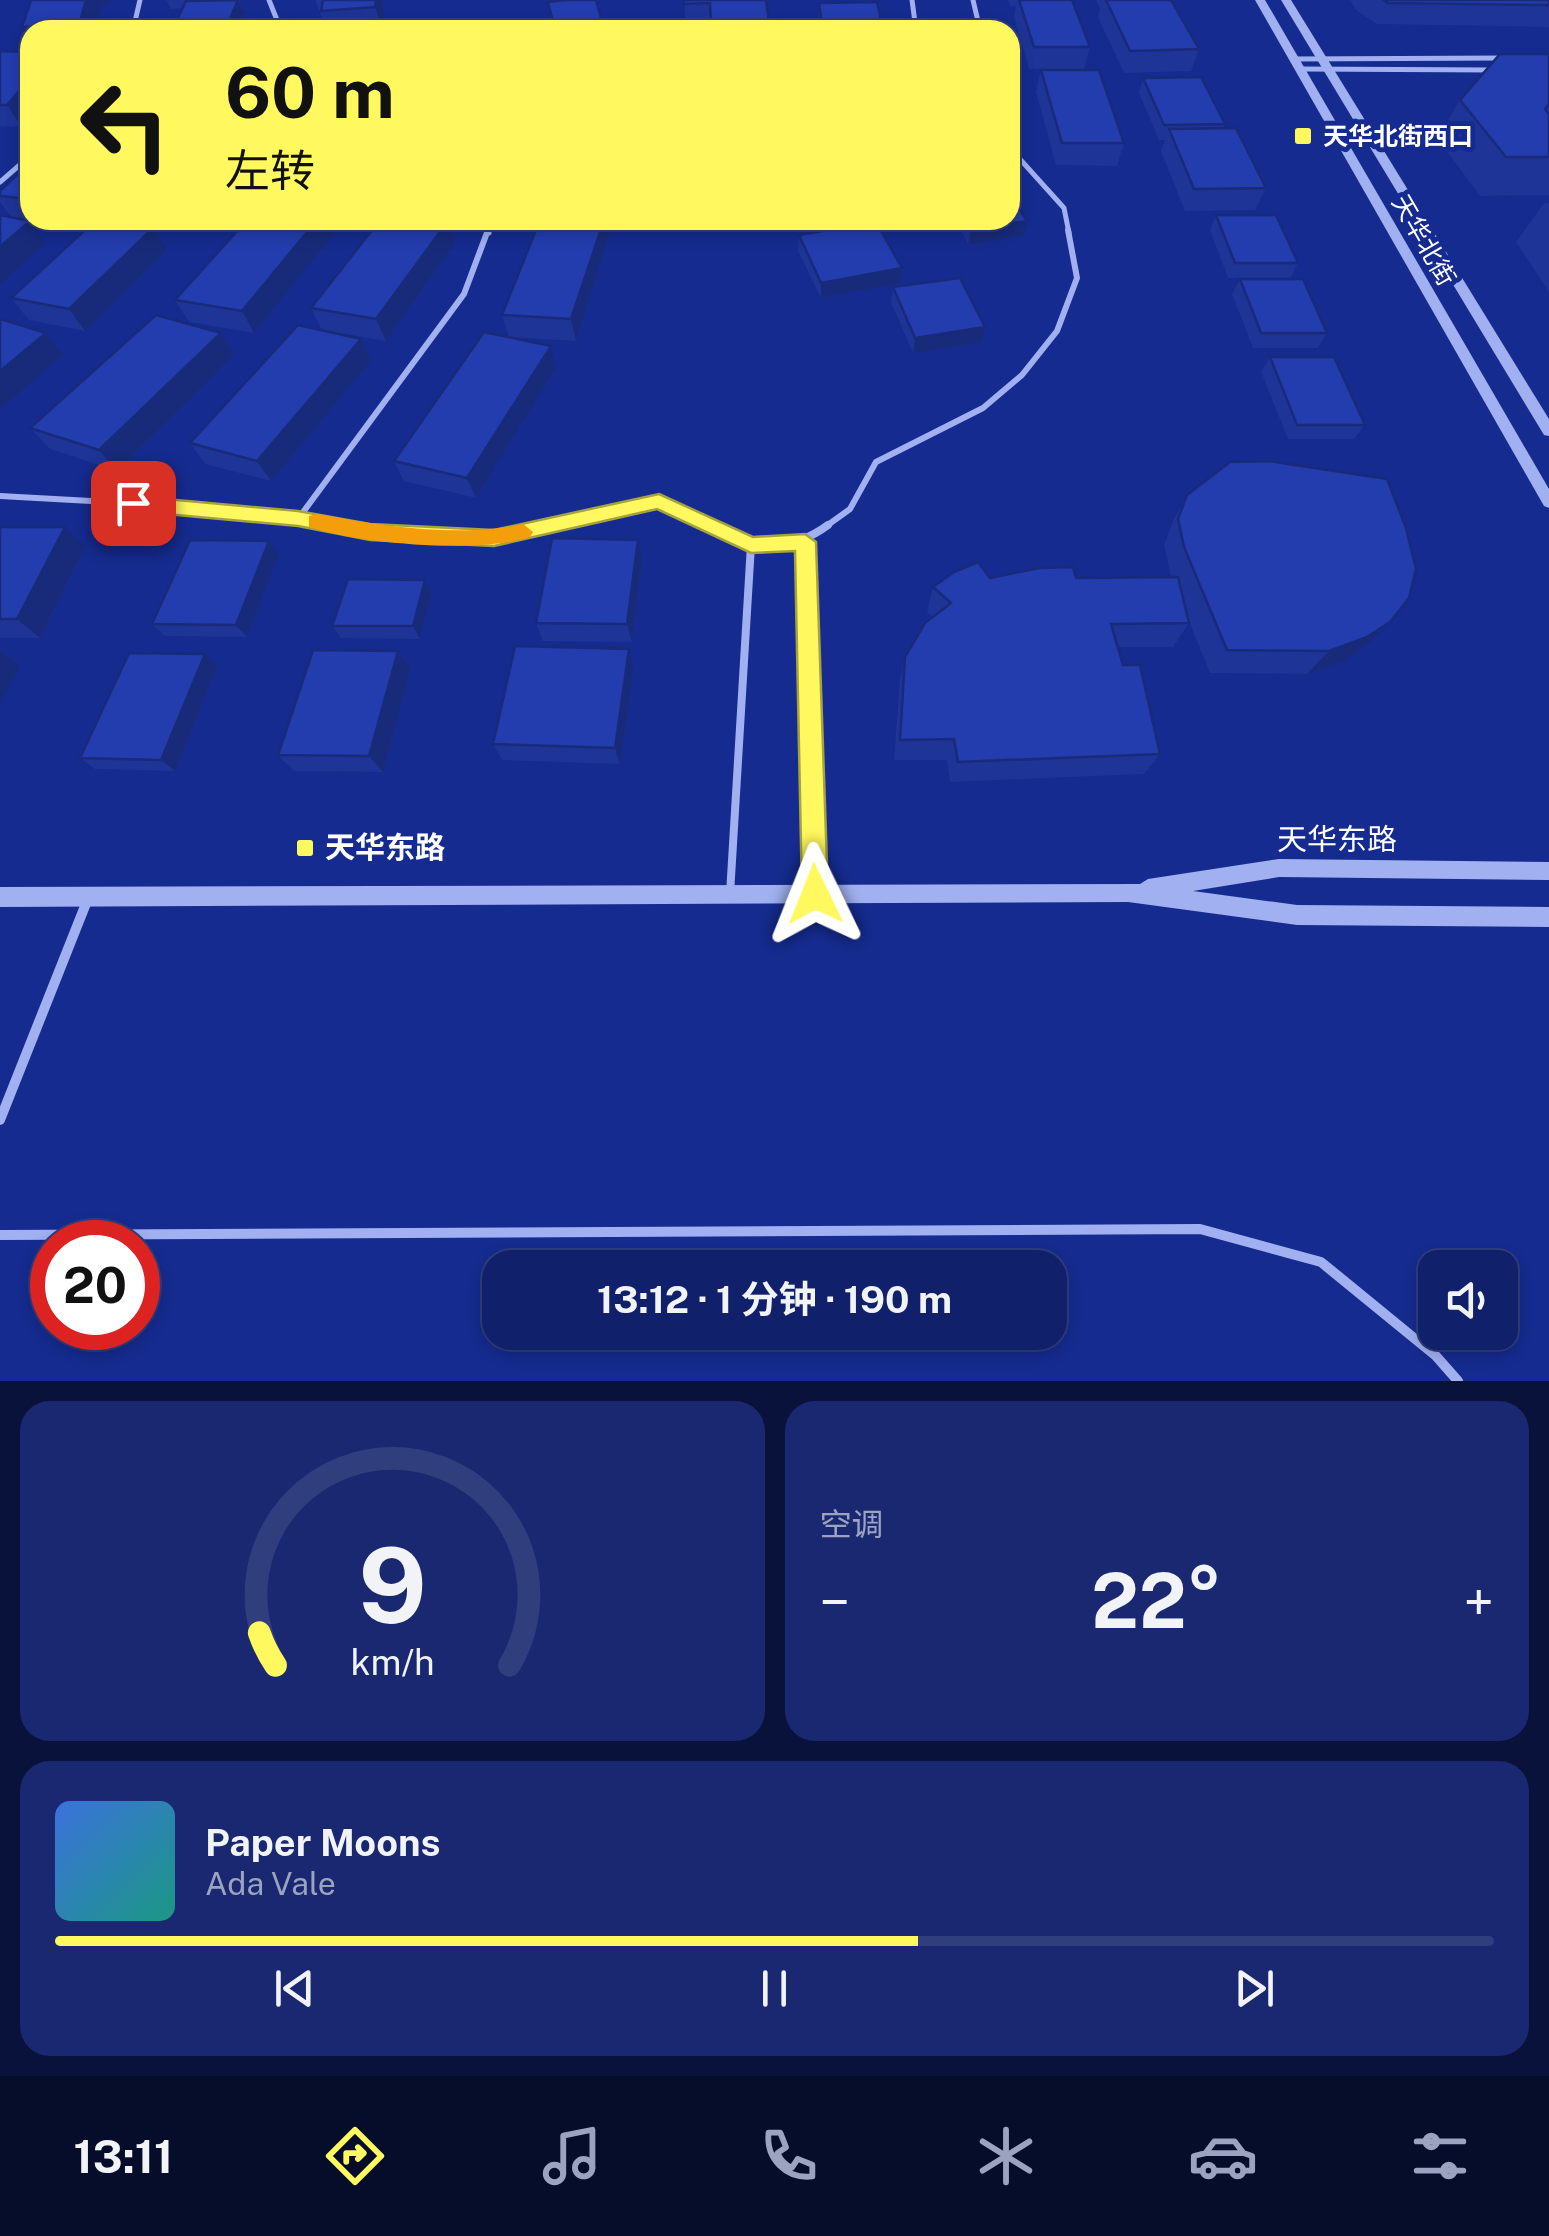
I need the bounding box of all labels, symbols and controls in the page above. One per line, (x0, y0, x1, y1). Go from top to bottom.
text: 60 m (225, 51, 395, 134)
icon: left (60, 60, 190, 190)
place label: 天华北街西口 (1323, 121, 1473, 151)
marker: 天华北街西口 (1292, 125, 1314, 147)
text: 左转 (225, 144, 315, 197)
street label: 天华北街 (1386, 189, 1462, 291)
pin (91, 461, 176, 546)
icon: arrive (106, 476, 161, 531)
street label: 天华东路 (1277, 821, 1397, 857)
place label: 天华东路 (325, 829, 445, 865)
marker: 天华东路 (294, 837, 316, 859)
position arrow (763, 842, 867, 946)
speed limit sign: 20 (30, 1220, 160, 1350)
map controls (1418, 1250, 1518, 1350)
button: sound (1418, 1250, 1518, 1350)
text: 13:12 · 1 分钟 · 190 m (597, 1277, 952, 1322)
text: 空调 (820, 1506, 884, 1543)
text: 9 (358, 1524, 427, 1646)
text: 22° (1091, 1557, 1222, 1645)
text: − (820, 1570, 850, 1634)
text: + (1464, 1570, 1494, 1634)
text: km/h (350, 1641, 434, 1683)
text: Paper Moons (205, 1820, 440, 1865)
text: Ada Vale (205, 1865, 336, 1902)
icon: previous (267, 1961, 322, 2016)
icon: pause (747, 1961, 802, 2016)
icon: next (1227, 1961, 1282, 2016)
icon: directions (320, 2121, 390, 2191)
icon: music (537, 2121, 607, 2191)
icon: phone (754, 2121, 824, 2191)
icon: climate (971, 2121, 1041, 2191)
icon: car (1188, 2121, 1258, 2191)
icon: filters (1405, 2121, 1475, 2191)
text: 13:11 (74, 2130, 173, 2183)

